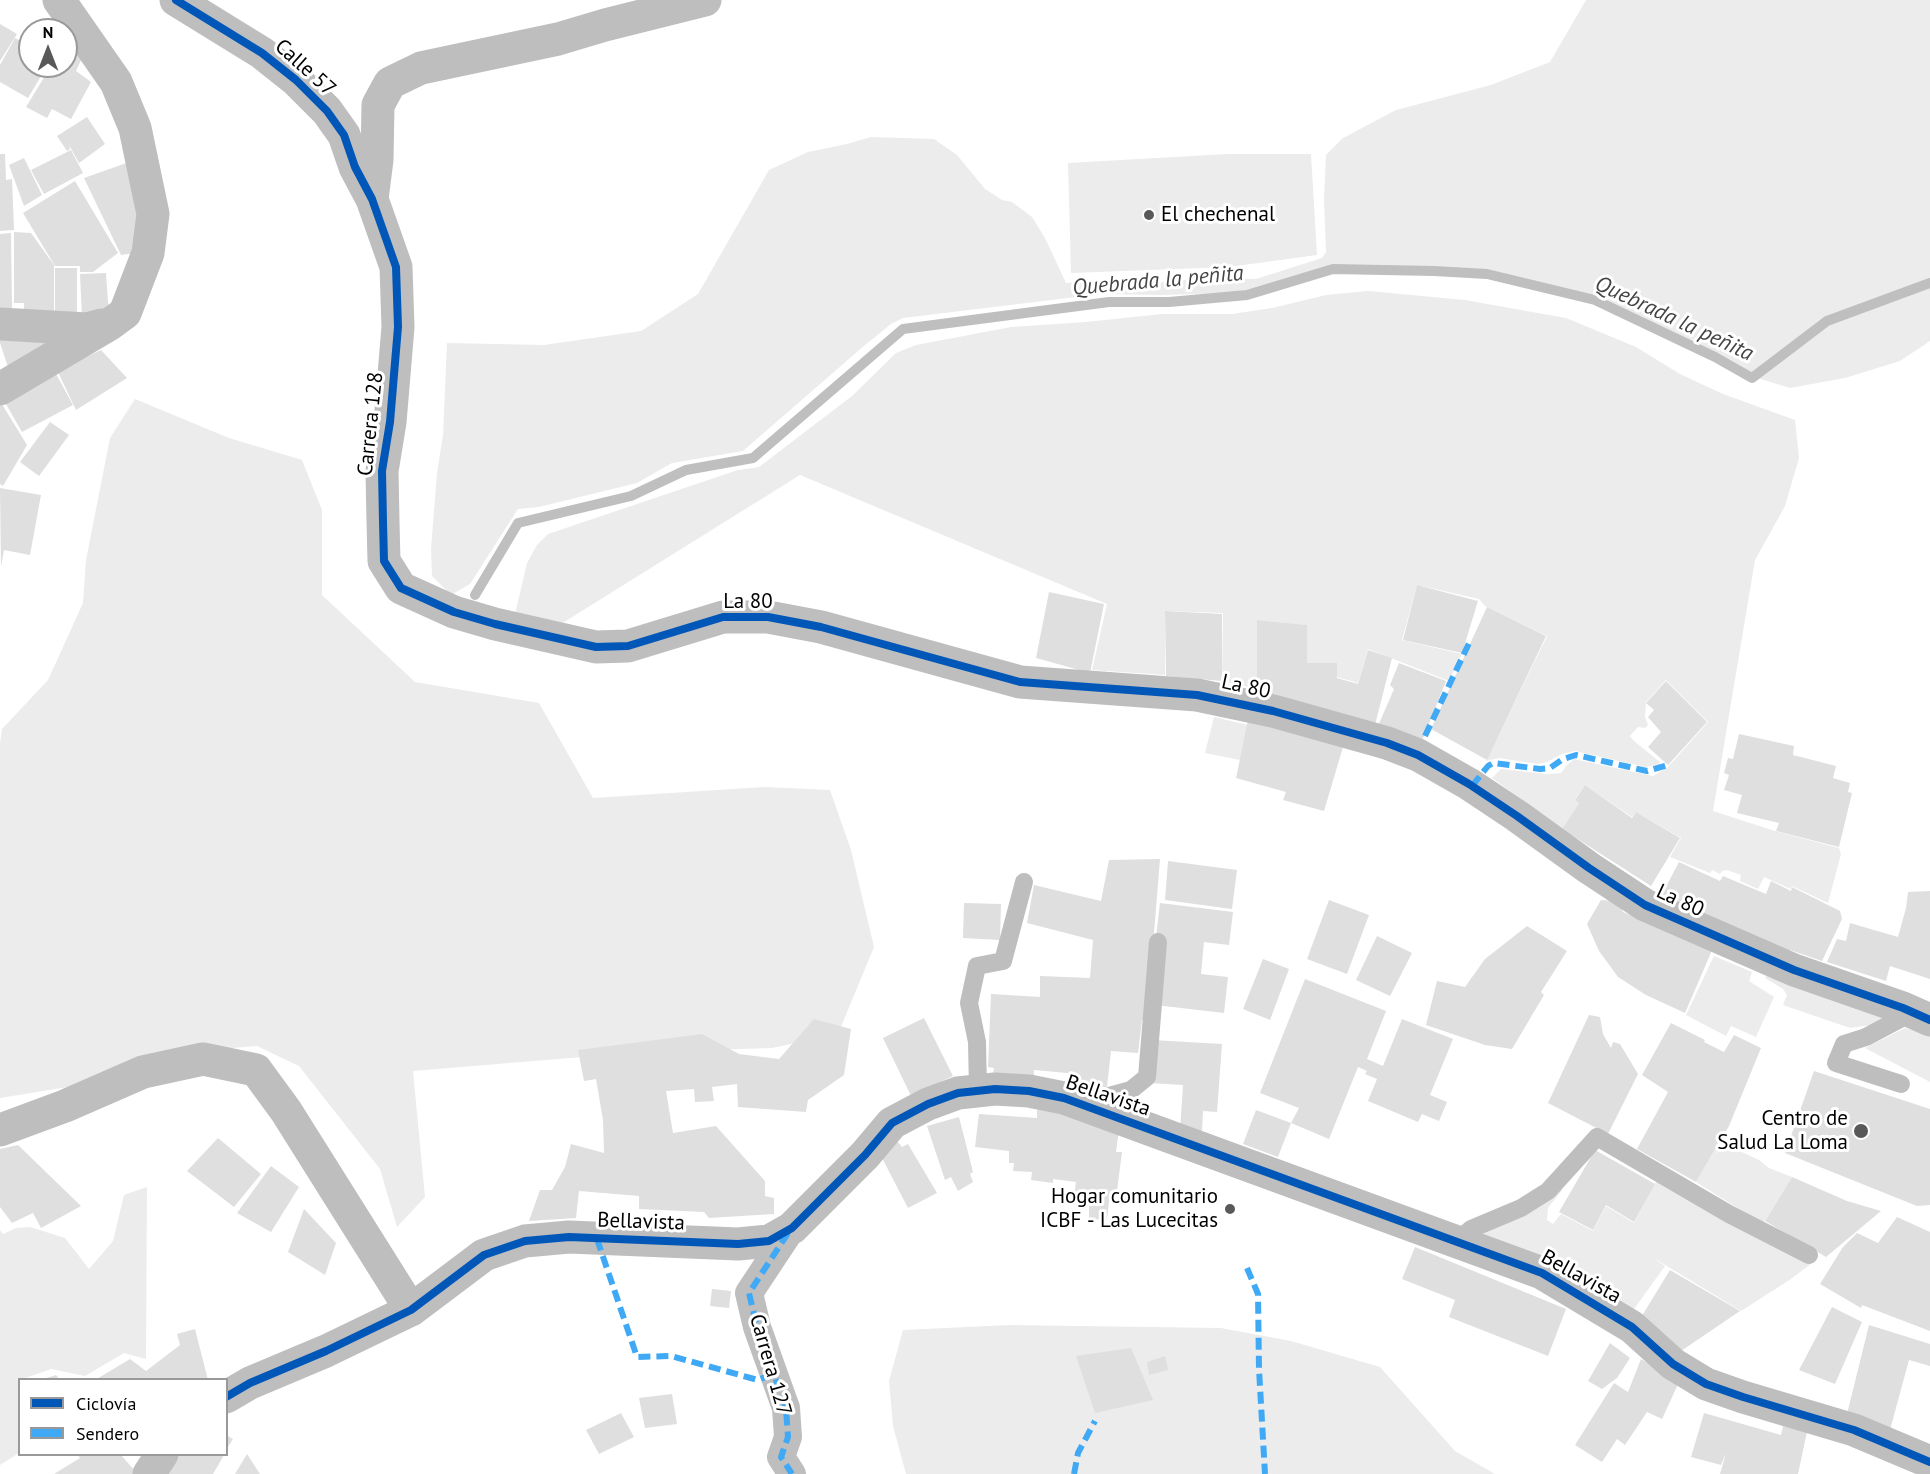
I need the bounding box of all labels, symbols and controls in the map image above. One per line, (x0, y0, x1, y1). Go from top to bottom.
north arrow (18, 18, 78, 78)
text: N (43, 22, 53, 42)
street label: Calle 57 (269, 34, 341, 102)
place label: El chechenal (1161, 202, 1275, 228)
marker: El chechenal (1142, 208, 1156, 222)
water label: Quebrada la peñita (1071, 260, 1245, 302)
water label: Quebrada la peñita (1591, 271, 1757, 367)
street label: Carrera 128 (353, 371, 389, 477)
street label: La 80 (723, 589, 773, 615)
street label: La 80 (1219, 670, 1273, 704)
street label: La 80 (1652, 879, 1708, 923)
street label: Bellavista (1062, 1070, 1154, 1122)
place label: Centro de Salud La Loma (1717, 1106, 1848, 1156)
marker: Centro de Salud La Loma (1852, 1122, 1870, 1140)
place label: Hogar comunitario ICBF - Las Lucecitas (1040, 1184, 1218, 1234)
marker: Hogar comunitario ICBF - Las Lucecitas (1223, 1202, 1237, 1216)
street label: Bellavista (597, 1208, 685, 1236)
street label: Bellavista (1537, 1245, 1625, 1309)
street label: Carrera 127 (743, 1311, 797, 1419)
legend (18, 1378, 228, 1456)
text: Ciclovía (76, 1392, 136, 1415)
text: Sendero (76, 1422, 139, 1445)

